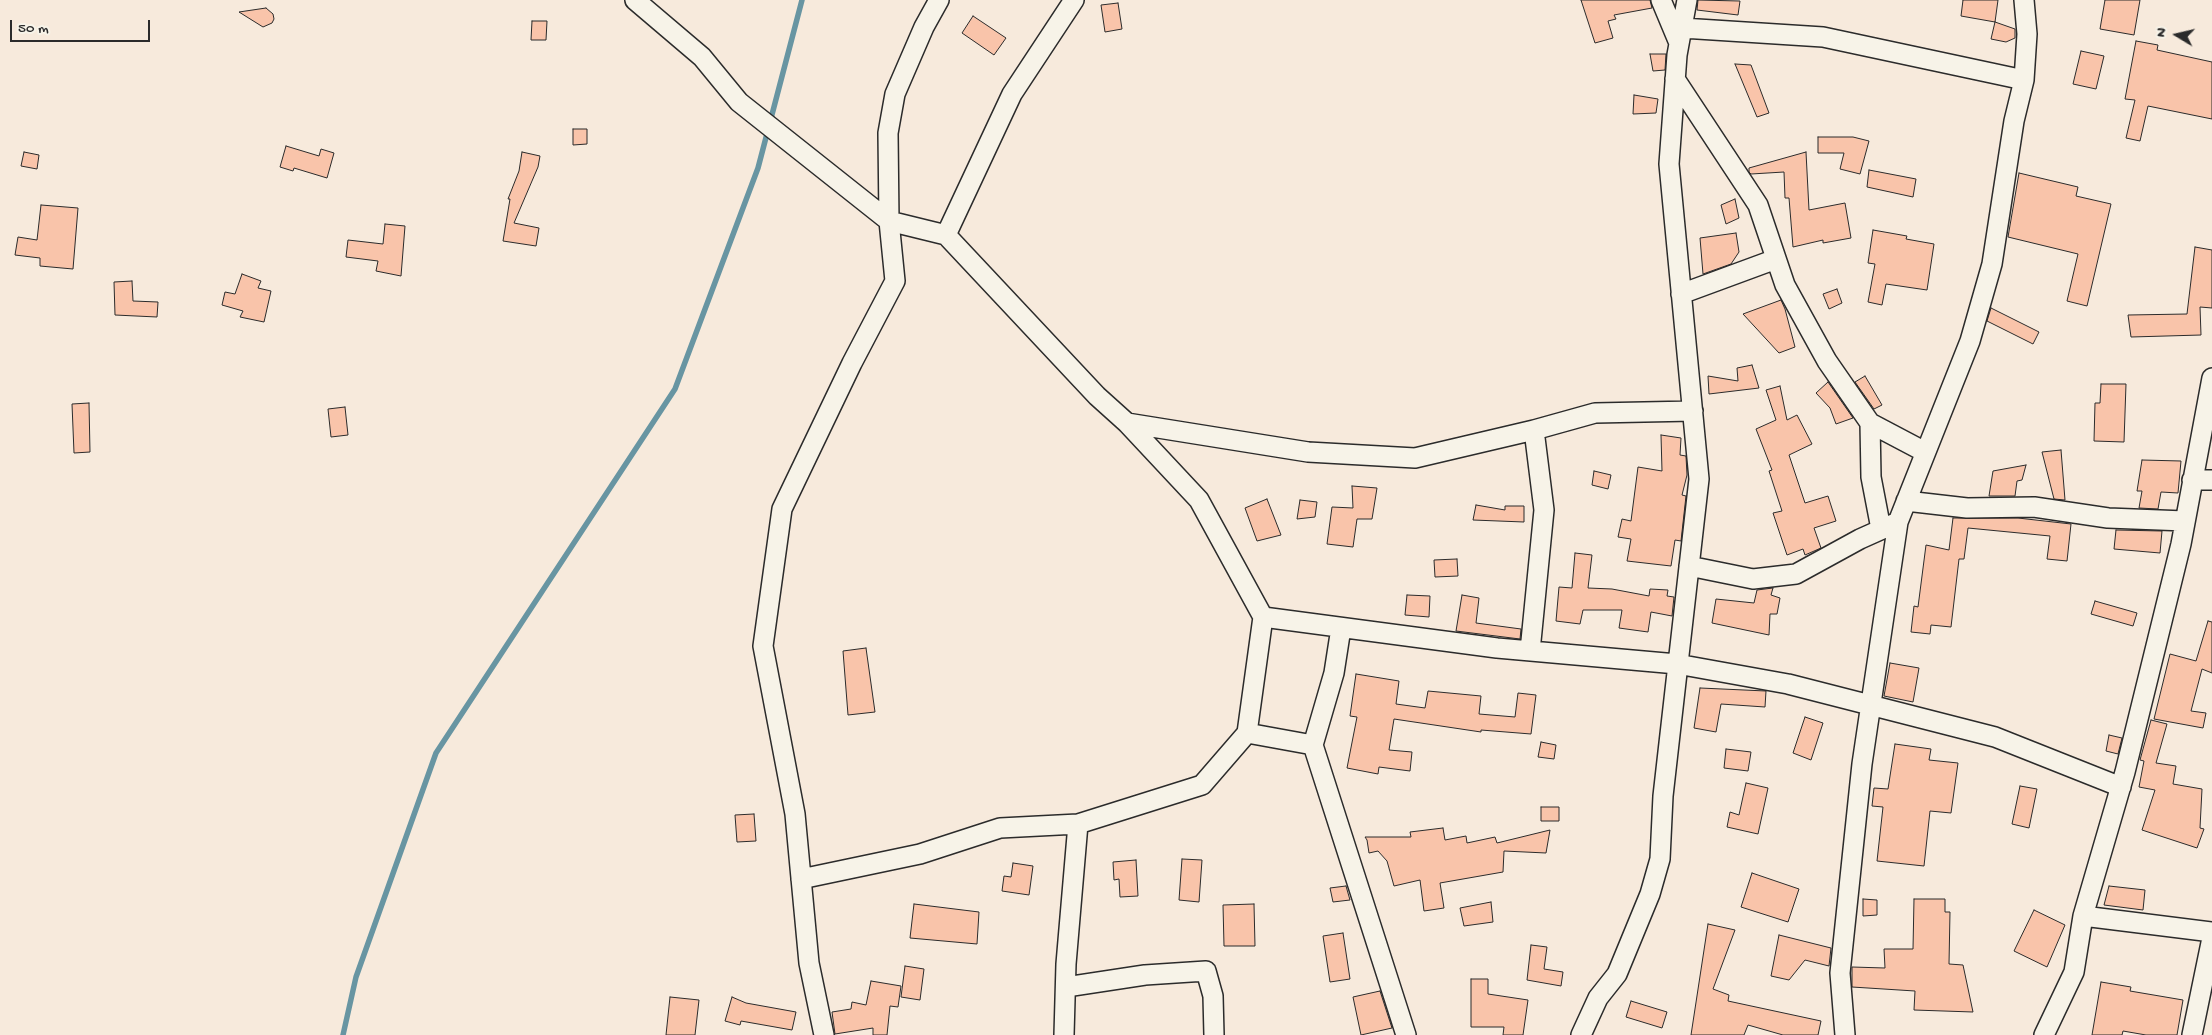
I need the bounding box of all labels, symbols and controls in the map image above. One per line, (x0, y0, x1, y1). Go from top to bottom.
scale bar (12, 10, 152, 42)
north arrow (2152, 10, 2202, 60)
text: 50 m (18, 20, 49, 38)
text: N (2153, 27, 2171, 38)

